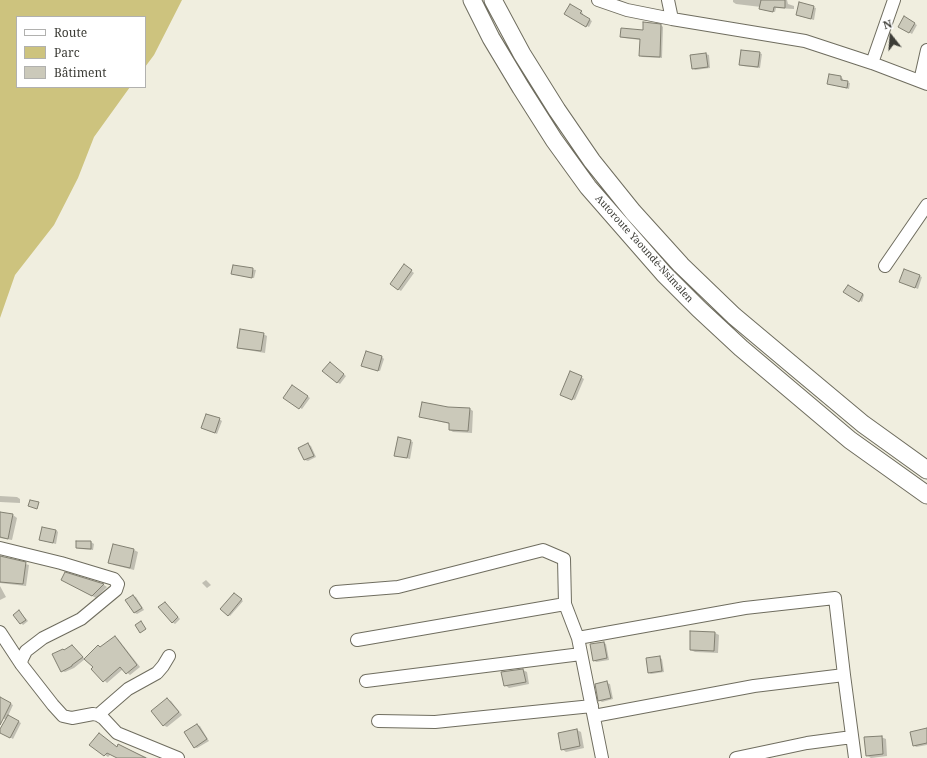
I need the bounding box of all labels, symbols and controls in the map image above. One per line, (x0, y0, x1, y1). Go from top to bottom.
legend (16, 16, 146, 88)
north arrow (871, 16, 911, 56)
text: N (881, 16, 894, 32)
text: Route (54, 24, 87, 41)
text: Parc (54, 44, 80, 61)
text: Bâtiment (54, 64, 106, 81)
street label: Autoroute Yaoundé-Nsimalen (593, 193, 695, 305)

